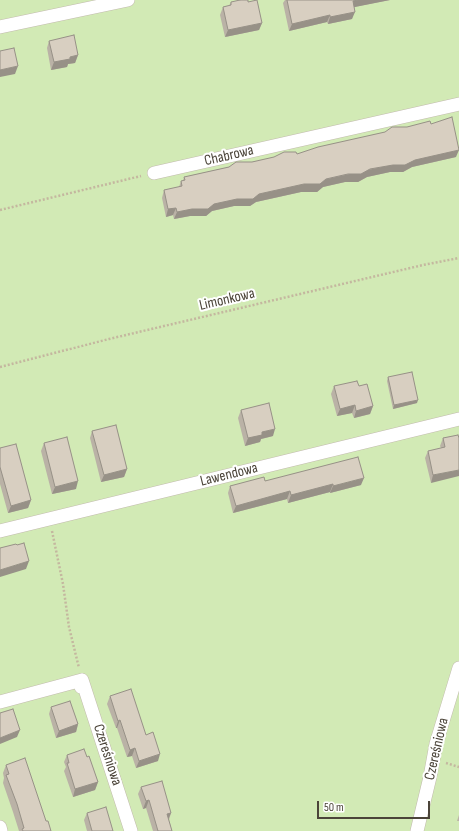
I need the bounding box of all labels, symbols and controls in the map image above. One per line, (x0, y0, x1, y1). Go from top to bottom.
street label: Chabrowa (203, 142, 255, 170)
street label: Limonkowa (198, 285, 256, 315)
street label: Lawendowa (198, 459, 260, 491)
street label: Czereśniowa (421, 716, 453, 782)
street label: Czereśniowa (89, 722, 125, 788)
scale bar (319, 793, 432, 819)
text: 50 m (324, 800, 344, 815)

